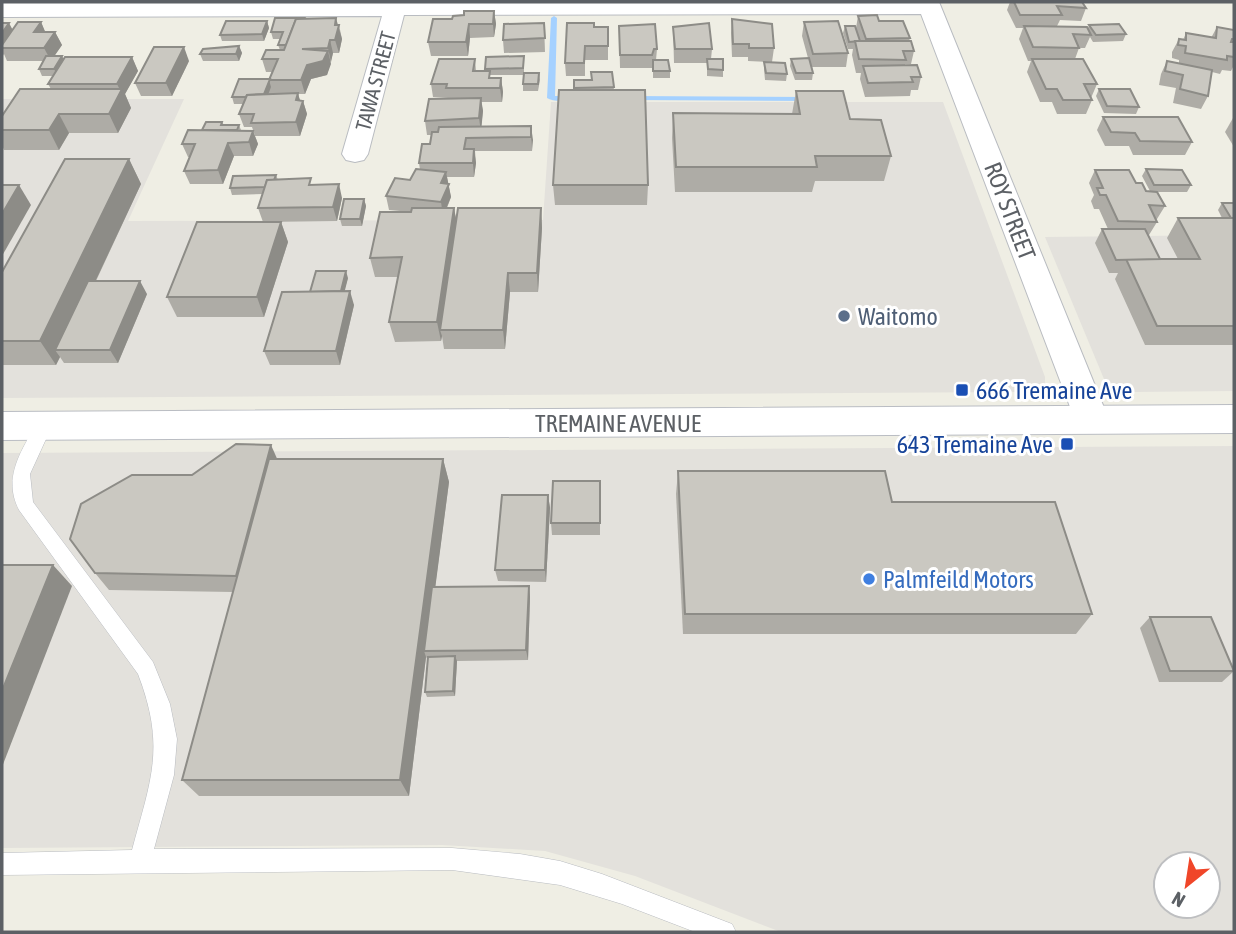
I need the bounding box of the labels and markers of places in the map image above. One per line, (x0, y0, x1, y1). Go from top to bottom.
place label: Waitomo (858, 303, 938, 330)
marker: Waitomo (836, 308, 852, 324)
place label: 666 Tremaine Ave (976, 377, 1132, 404)
marker: 666 Tremaine Ave (954, 382, 970, 398)
place label: 643 Tremaine Ave (897, 431, 1053, 458)
marker: 643 Tremaine Ave (1059, 436, 1075, 452)
place label: Palmfeild Motors (883, 566, 1034, 593)
marker: Palmfeild Motors (861, 571, 877, 587)

